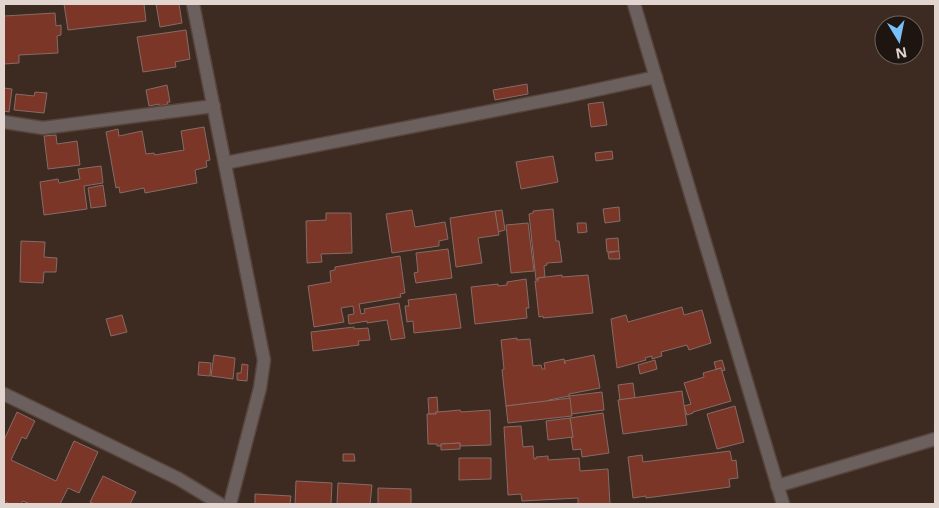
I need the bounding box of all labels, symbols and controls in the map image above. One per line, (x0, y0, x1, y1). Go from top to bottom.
north arrow (874, 15, 924, 65)
text: N (894, 43, 909, 64)

